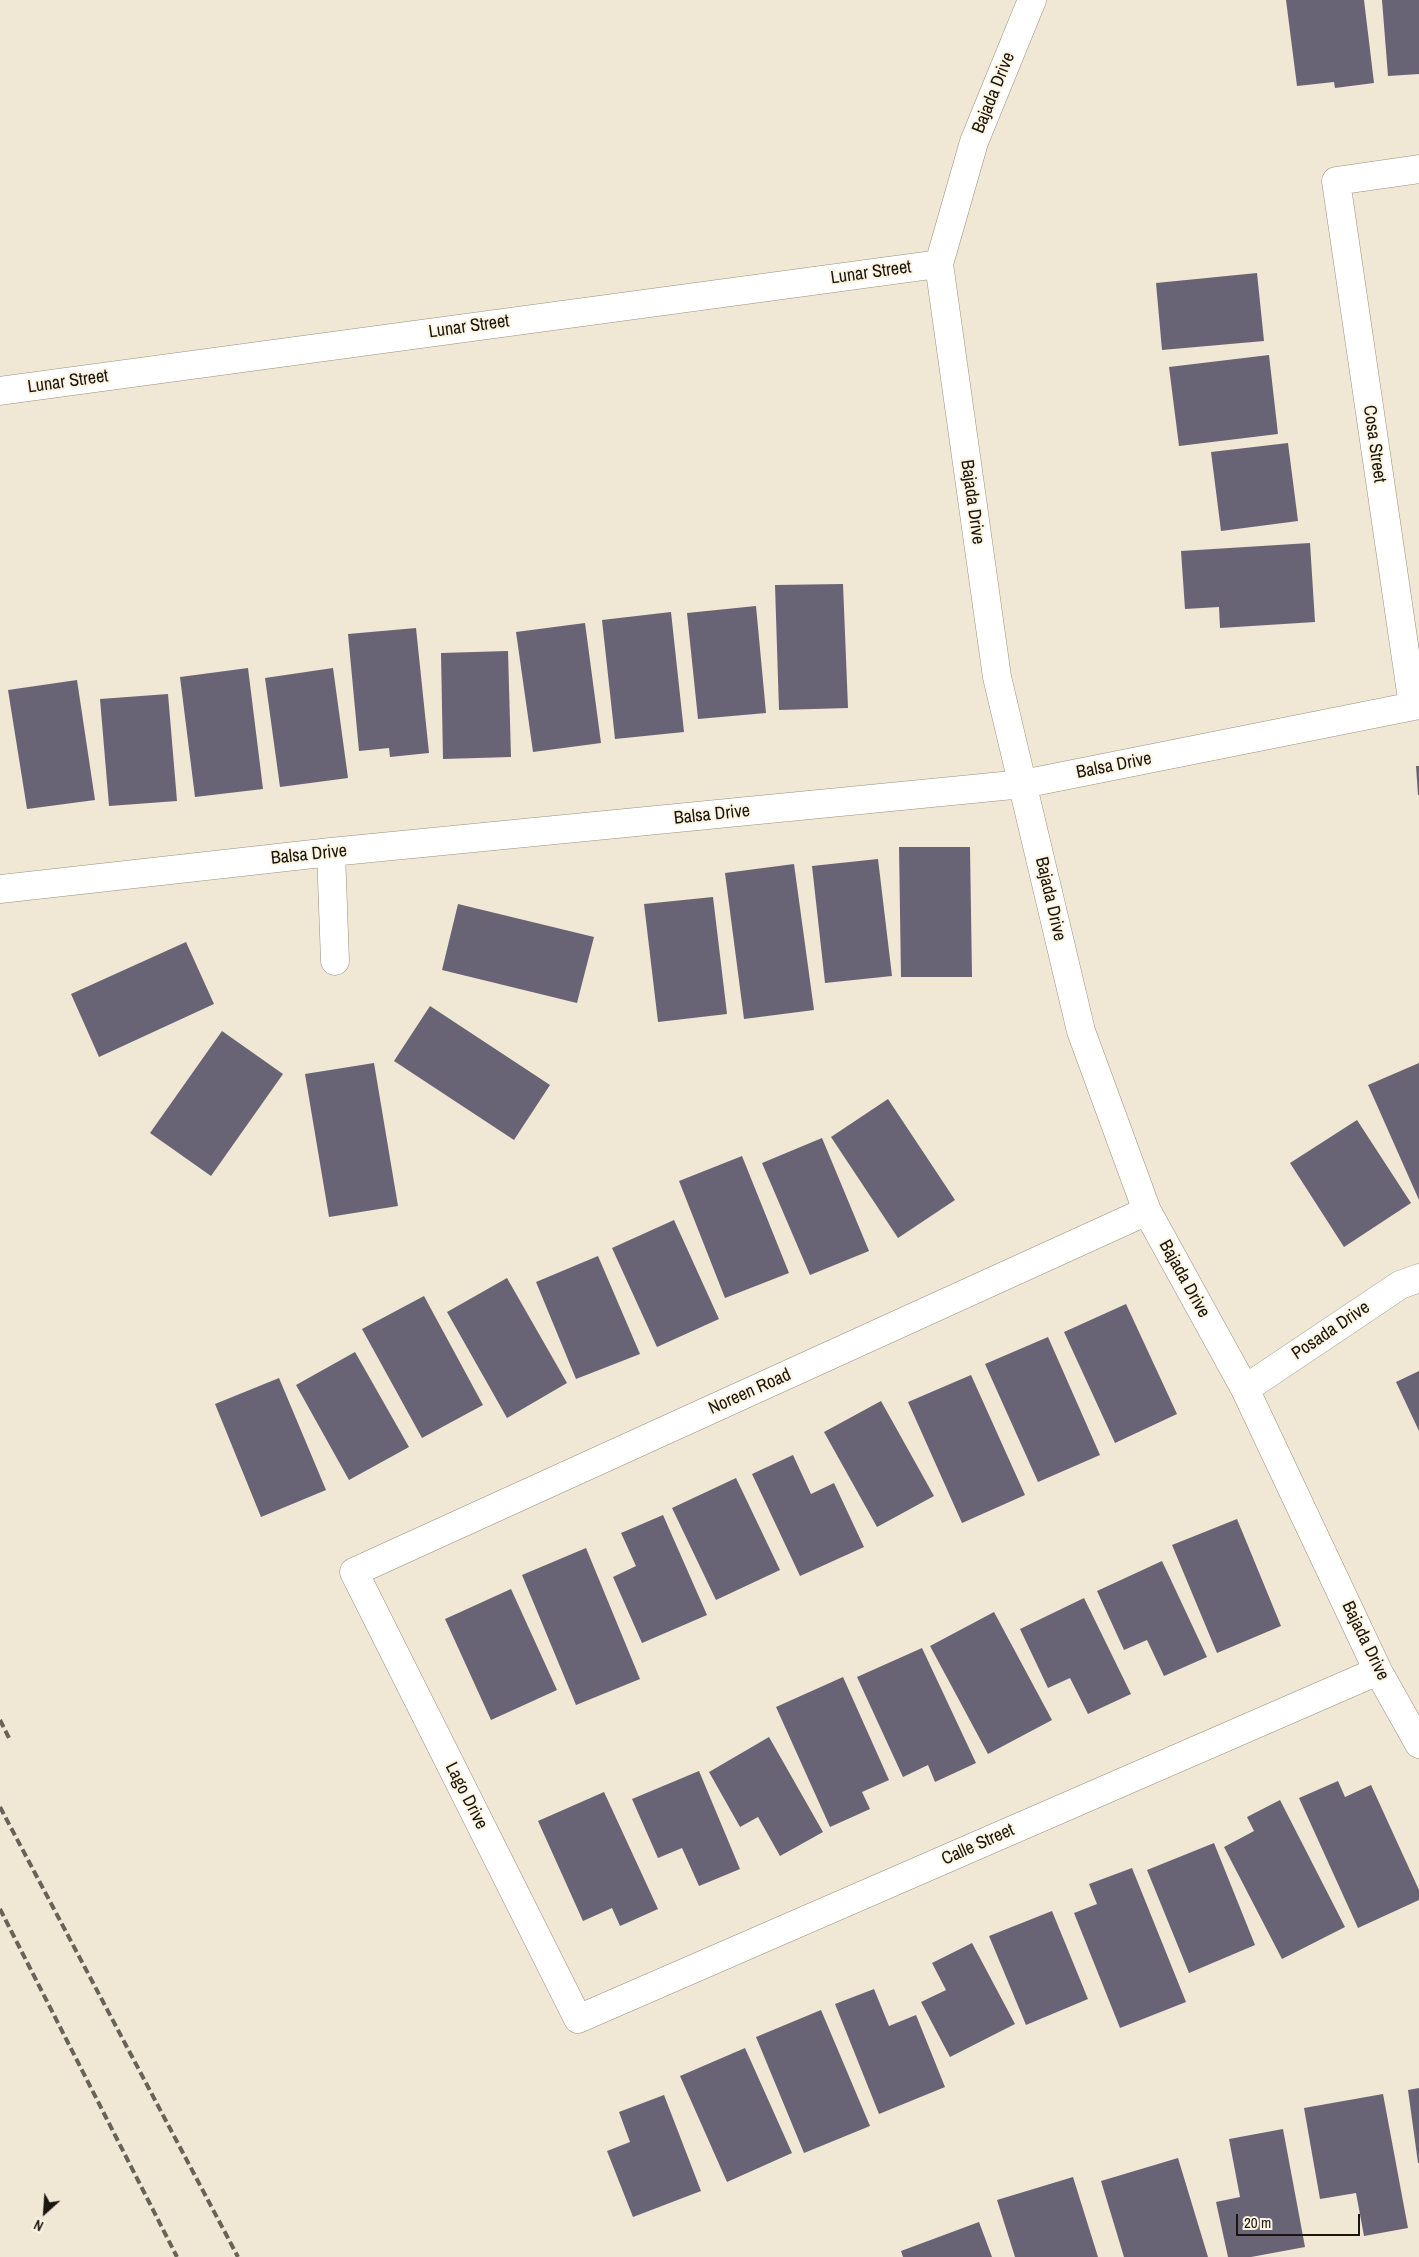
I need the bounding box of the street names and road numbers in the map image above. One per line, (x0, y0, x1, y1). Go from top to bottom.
street label: Bajada Drive (968, 49, 1020, 137)
street label: Lunar Street (829, 257, 913, 289)
street label: Lunar Street (427, 311, 511, 343)
street label: Lunar Street (26, 366, 110, 398)
street label: Cosa Street (1358, 404, 1390, 484)
street label: Bajada Drive (955, 458, 989, 546)
street label: Balsa Drive (1074, 748, 1154, 784)
street label: Balsa Drive (673, 800, 751, 830)
street label: Balsa Drive (270, 840, 348, 870)
street label: Bajada Drive (1030, 855, 1070, 943)
street label: Bajada Drive (1154, 1236, 1214, 1322)
street label: Posada Drive (1288, 1297, 1374, 1365)
street label: Noreen Road (706, 1364, 794, 1420)
street label: Bajada Drive (1337, 1598, 1393, 1684)
street label: Lago Drive (440, 1759, 492, 1833)
street label: Calle Street (938, 1819, 1018, 1871)

